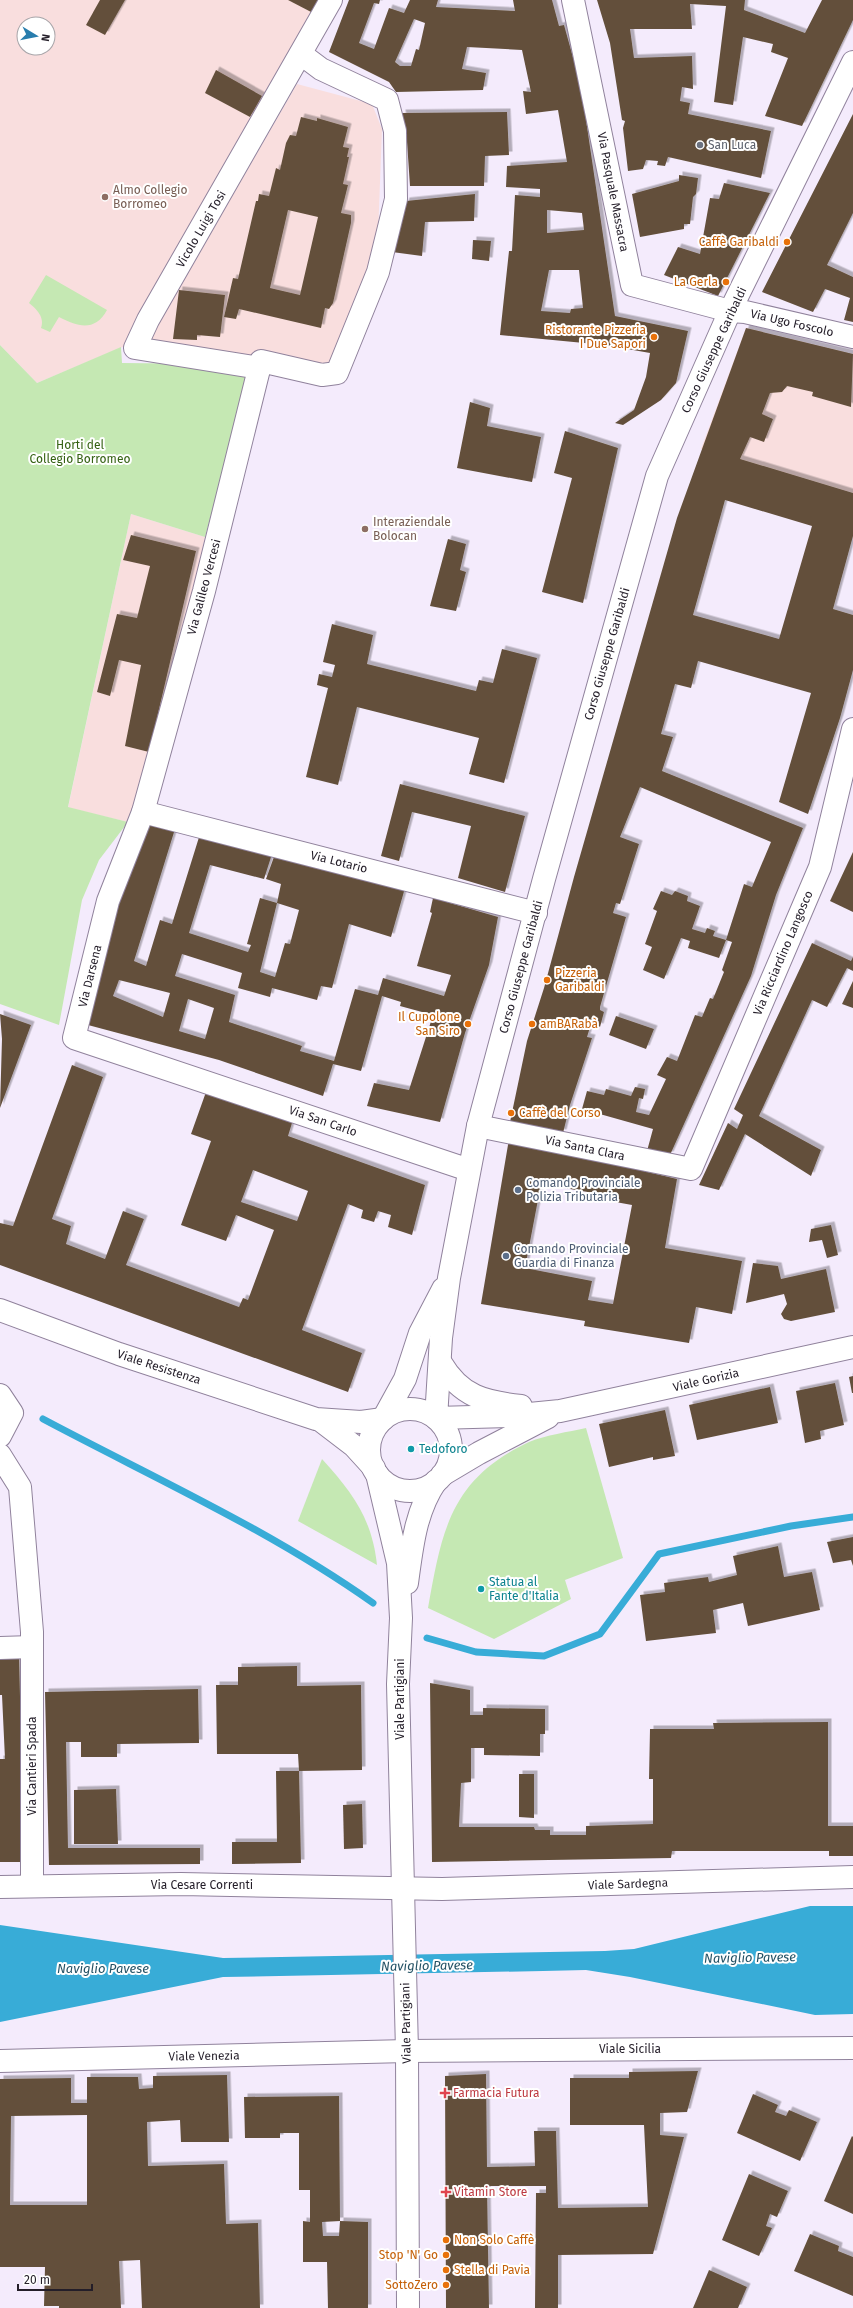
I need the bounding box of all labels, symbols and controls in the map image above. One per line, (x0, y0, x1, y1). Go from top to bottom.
north arrow (16, 16, 56, 56)
text: N (38, 33, 52, 42)
street label: Via Pasquale Massacra (595, 131, 631, 253)
place label: San Luca (708, 138, 756, 152)
marker: San Luca (695, 140, 705, 150)
place label: Almo Collegio Borromeo (113, 183, 188, 211)
street label: Vicolo Luigi Tosi (173, 188, 229, 270)
marker: Almo Collegio Borromeo (100, 192, 110, 202)
place label: Caffè Garibaldi (699, 235, 779, 249)
marker: Caffè Garibaldi (782, 237, 792, 247)
place label: La Gerla (674, 275, 718, 289)
marker: La Gerla (721, 277, 731, 287)
street label: Corso Giuseppe Garibaldi (679, 285, 749, 415)
street label: Via Ugo Foscolo (749, 307, 835, 339)
place label: Ristorante Pizzeria I Due Sapori (545, 323, 646, 351)
marker: Ristorante Pizzeria I Due Sapori (649, 332, 659, 342)
park label: Horti del Collegio Borromeo (30, 438, 130, 466)
place label: Interaziendale Bolocan (373, 515, 451, 543)
marker: Interaziendale Bolocan (360, 524, 370, 534)
street label: Via Galileo Vercesi (184, 537, 224, 637)
street label: Corso Giuseppe Garibaldi (581, 586, 633, 722)
street label: Via Lotario (309, 848, 369, 876)
street label: Via Ricciardino Langosco (750, 889, 816, 1017)
street label: Corso Giuseppe Garibaldi (496, 899, 546, 1035)
street label: Via Darsena (75, 943, 105, 1009)
place label: Pizzeria Garibaldi (555, 966, 605, 994)
marker: Pizzeria Garibaldi (542, 975, 552, 985)
place label: Il Cupolone San Siro (398, 1010, 460, 1038)
place label: amBARabà (540, 1017, 598, 1031)
marker: Il Cupolone San Siro (463, 1019, 473, 1029)
marker: amBARabà (527, 1019, 537, 1029)
street label: Via San Carlo (287, 1103, 359, 1139)
place label: Caffè del Corso (519, 1106, 601, 1120)
marker: Caffè del Corso (506, 1108, 516, 1118)
street label: Via Santa Clara (544, 1133, 626, 1163)
place label: Comando Provinciale Polizia Tributaria (526, 1176, 641, 1204)
marker: Comando Provinciale Polizia Tributaria (513, 1185, 523, 1195)
place label: Comando Provinciale Guardia di Finanza (514, 1242, 629, 1270)
marker: Comando Provinciale Guardia di Finanza (501, 1251, 511, 1261)
street label: Viale Resistenza (115, 1347, 203, 1387)
street label: Viale Gorizia (672, 1366, 740, 1394)
place label: Tedoforo (419, 1442, 467, 1456)
marker: Tedoforo (406, 1444, 416, 1454)
place label: Statua al Fante d'Italia (489, 1575, 559, 1603)
marker: Statua al Fante d'Italia (476, 1584, 486, 1594)
street label: Viale Partigiani (393, 1658, 407, 1740)
street label: Via Cantieri Spada (25, 1716, 39, 1816)
street label: Viale Sardegna (588, 1876, 668, 1892)
street label: Via Cesare Correnti (151, 1878, 253, 1892)
water label: Naviglio Pavese (704, 1949, 796, 1966)
water label: Naviglio Pavese (381, 1957, 473, 1974)
water label: Naviglio Pavese (57, 1961, 149, 1976)
street label: Viale Partigiani (398, 1982, 414, 2064)
street label: Viale Sicilia (599, 2042, 661, 2056)
street label: Viale Venezia (168, 2048, 240, 2064)
place label: Farmacia Futura (453, 2086, 539, 2100)
marker: Farmacia Futura (440, 2088, 450, 2098)
place label: Vitamin Store (454, 2185, 527, 2199)
marker: Vitamin Store (441, 2187, 451, 2197)
place label: Non Solo Caffè (454, 2233, 534, 2247)
marker: Non Solo Caffè (441, 2235, 451, 2245)
place label: Stop 'N' Go (379, 2248, 438, 2262)
marker: Stop 'N' Go (441, 2250, 451, 2260)
place label: Stella di Pavia (454, 2263, 530, 2277)
marker: Stella di Pavia (441, 2265, 451, 2275)
scale bar (18, 2266, 92, 2292)
text: 20 m (24, 2273, 50, 2287)
place label: SottoZero (385, 2278, 438, 2292)
marker: SottoZero (441, 2280, 451, 2290)

